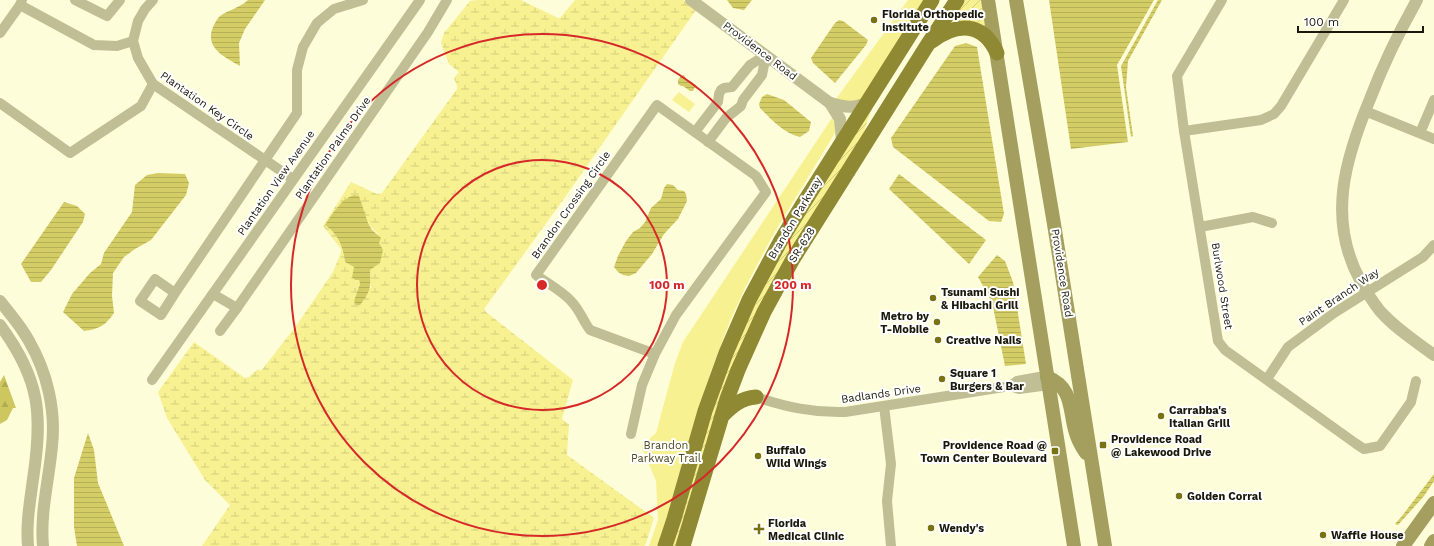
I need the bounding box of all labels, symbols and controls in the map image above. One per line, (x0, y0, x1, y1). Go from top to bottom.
place label: Florida Orthopedic Institute (882, 8, 984, 34)
scale bar (1298, 8, 1423, 34)
marker: Florida Orthopedic Institute (869, 15, 879, 25)
text: 100 m (1304, 15, 1339, 29)
street label: Providence Road (720, 19, 800, 83)
street label: Plantation Key Circle (158, 69, 256, 143)
street label: Plantation Palms Drive (293, 94, 373, 202)
street label: Plantation View Avenue (235, 128, 317, 238)
street label: Brandon Crossing Circle (529, 149, 613, 261)
street label: Brandon Parkway (765, 175, 825, 261)
street label: SR-628 (786, 225, 818, 265)
street label: Providence Road (1049, 228, 1075, 318)
street label: Burlwood Street (1209, 242, 1235, 331)
street label: Paint Branch Way (1297, 265, 1382, 329)
centre of rings (535, 278, 549, 292)
text: 100 m (649, 278, 685, 292)
text: 200 m (774, 278, 812, 292)
place label: Tsunami Sushi & Hibachi Grill (941, 286, 1020, 312)
marker: Tsunami Sushi & Hibachi Grill (928, 293, 938, 303)
place label: Metro by T-Mobile (880, 310, 930, 336)
marker: Metro by T-Mobile (932, 317, 942, 327)
place label: Creative Nails (946, 334, 1022, 347)
marker: Creative Nails (933, 335, 943, 345)
place label: Square 1 Burgers & Bar (950, 367, 1024, 393)
marker: Square 1 Burgers & Bar (937, 374, 947, 384)
street label: Badlands Drive (840, 382, 922, 406)
place label: Carrabba's Italian Grill (1169, 404, 1230, 430)
marker: Carrabba's Italian Grill (1156, 411, 1166, 421)
place label: Providence Road @ Lakewood Drive (1111, 433, 1211, 459)
park label: Brandon Parkway Trail (631, 439, 702, 465)
place label: Providence Road @ Town Center Boulevard (920, 439, 1047, 465)
marker: Providence Road @ Lakewood Drive (1098, 440, 1108, 450)
place label: Buffalo Wild Wings (766, 444, 827, 470)
marker: Providence Road @ Town Center Boulevard (1050, 446, 1060, 456)
marker: Buffalo Wild Wings (753, 451, 763, 461)
place label: Golden Corral (1187, 490, 1262, 503)
marker: Golden Corral (1174, 491, 1184, 501)
place label: Florida Medical Clinic (768, 517, 844, 543)
place label: Wendy's (939, 522, 984, 535)
marker: Florida Medical Clinic (753, 523, 765, 535)
marker: Wendy's (926, 523, 936, 533)
place label: Waffle House (1331, 529, 1404, 542)
marker: Waffle House (1318, 530, 1328, 540)

